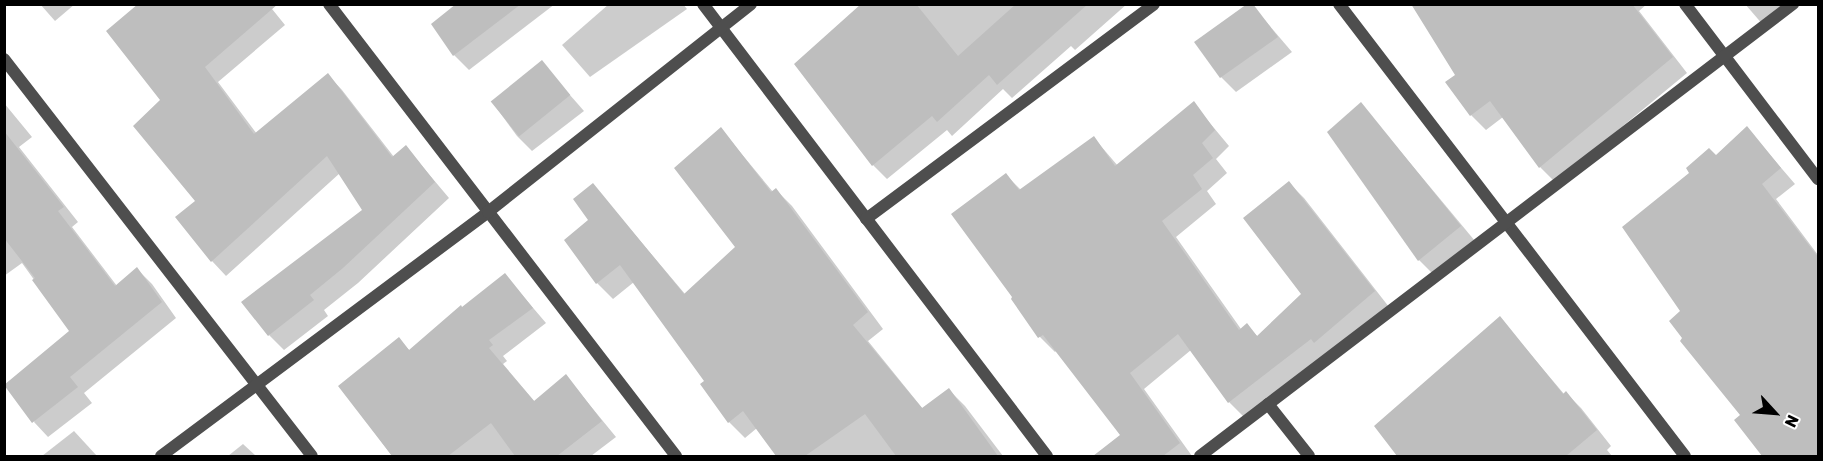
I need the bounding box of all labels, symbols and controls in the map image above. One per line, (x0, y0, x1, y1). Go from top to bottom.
north arrow (1745, 383, 1805, 443)
text: N (1781, 412, 1803, 430)

